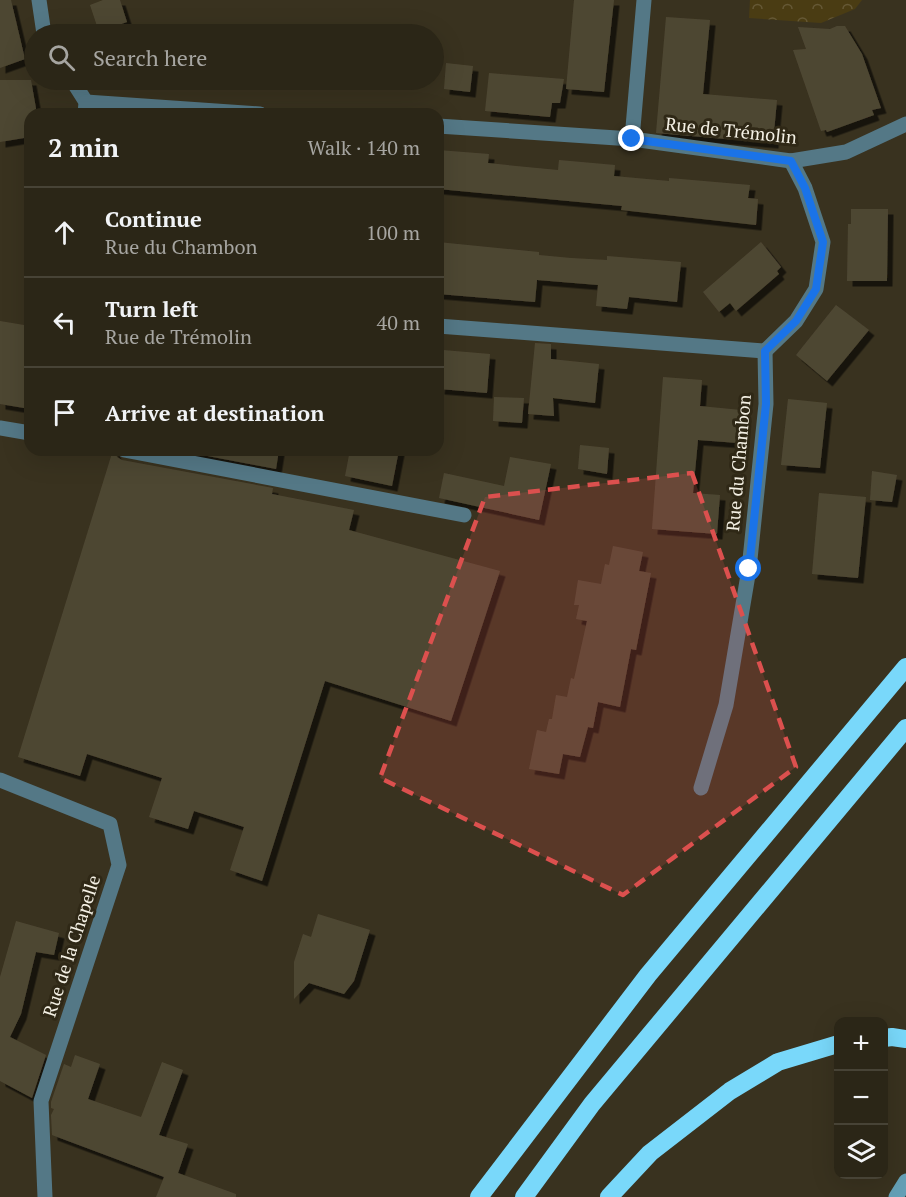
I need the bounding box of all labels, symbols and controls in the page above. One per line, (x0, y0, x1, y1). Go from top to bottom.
search box (24, 24, 444, 90)
icon: search (45, 41, 78, 74)
text: Search here (93, 43, 207, 72)
street label: Rue de Trémolin (664, 111, 798, 149)
route end (618, 125, 644, 151)
text: 2 min (48, 130, 119, 164)
text: Walk · 140 m (308, 134, 420, 161)
text: Continue (105, 204, 202, 233)
icon: ahead (48, 216, 81, 249)
text: 100 m (366, 219, 420, 246)
text: Rue du Chambon (105, 233, 257, 260)
text: Turn left (105, 294, 198, 323)
icon: left (48, 306, 81, 339)
text: 40 m (377, 309, 420, 336)
text: Rue de Trémolin (105, 323, 252, 350)
street label: Rue du Chambon (720, 393, 756, 532)
icon: arrive (48, 396, 81, 429)
text: Arrive at destination (105, 398, 324, 427)
route start (735, 555, 761, 581)
street label: Rue de la Chapelle (37, 872, 105, 1020)
map controls (834, 1017, 888, 1179)
button: + (834, 1017, 888, 1071)
button: − (834, 1071, 888, 1125)
button: layers (834, 1125, 888, 1179)

